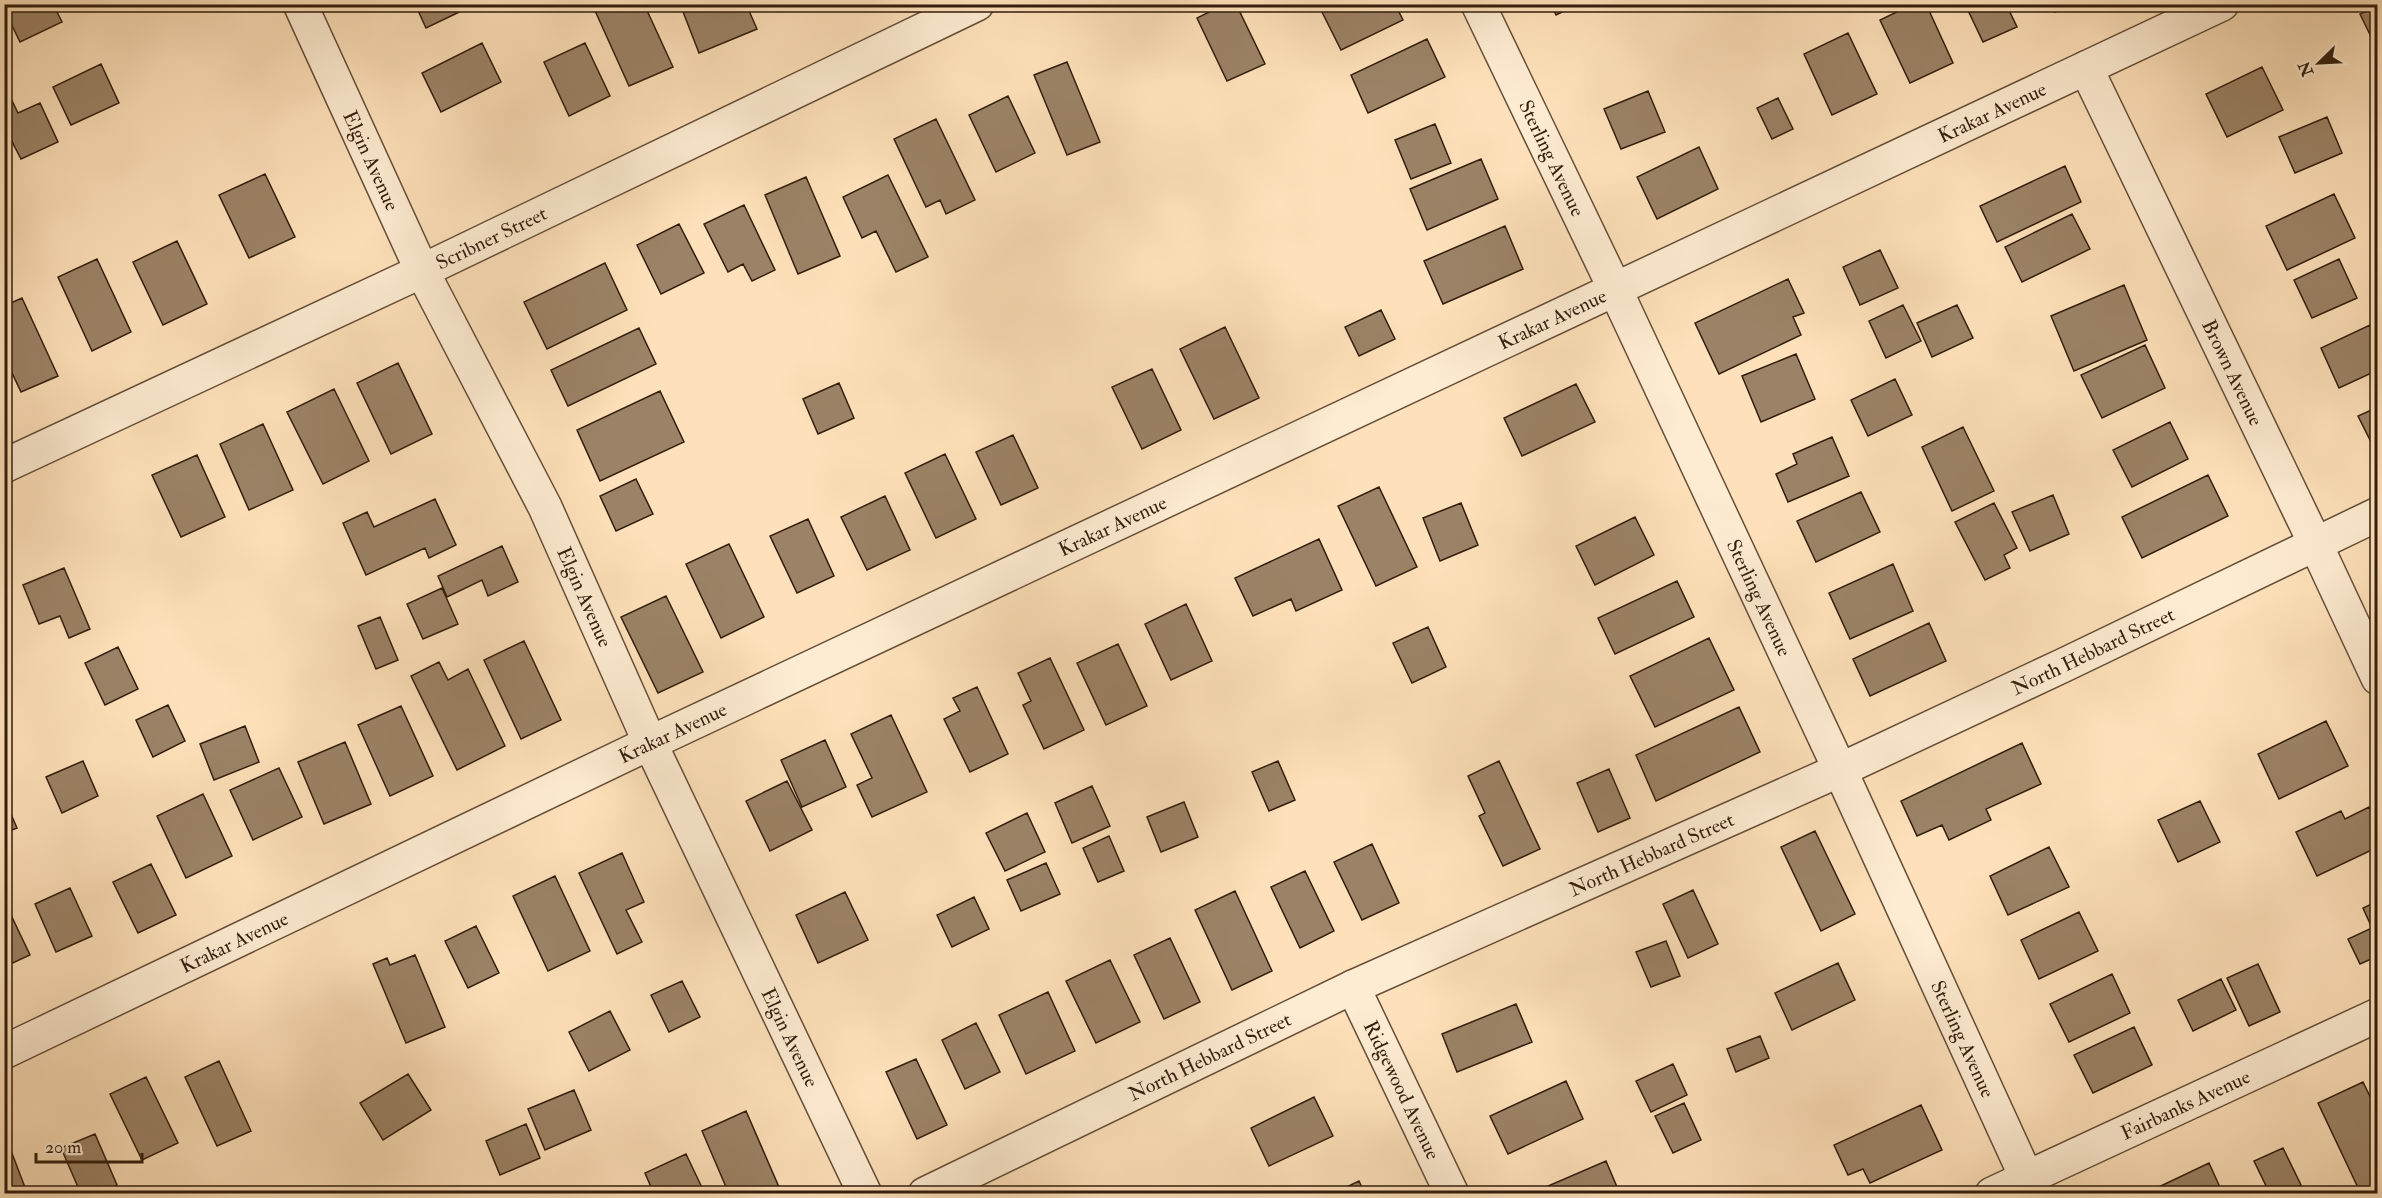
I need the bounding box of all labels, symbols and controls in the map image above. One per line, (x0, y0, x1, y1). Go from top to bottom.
north arrow (2289, 33, 2349, 93)
text: N (2294, 57, 2319, 80)
street label: Krakar Avenue (1934, 76, 2050, 149)
street label: Sterling Avenue (1513, 96, 1590, 221)
street label: Elgin Avenue (337, 107, 405, 215)
street label: Scribner Street (432, 201, 551, 276)
street label: Krakar Avenue (1494, 283, 1611, 356)
street label: Brown Avenue (2196, 316, 2269, 430)
street label: Krakar Avenue (1054, 490, 1171, 562)
street label: Sterling Avenue (1721, 535, 1797, 660)
street label: Elgin Avenue (551, 543, 618, 651)
street label: North Hebbard Street (2007, 602, 2179, 701)
street label: Krakar Avenue (615, 697, 731, 769)
street label: North Hebbard Street (1565, 807, 1738, 902)
street label: Krakar Avenue (176, 906, 292, 979)
street label: Sterling Avenue (1925, 977, 2000, 1102)
street label: Elgin Avenue (755, 984, 824, 1091)
street label: North Hebbard Street (1124, 1007, 1296, 1107)
street label: Ridgewood Avenue (1358, 1017, 1446, 1164)
street label: Fairbanks Avenue (2117, 1064, 2254, 1146)
scale bar (36, 1126, 142, 1164)
text: 20 m (45, 1136, 81, 1159)

